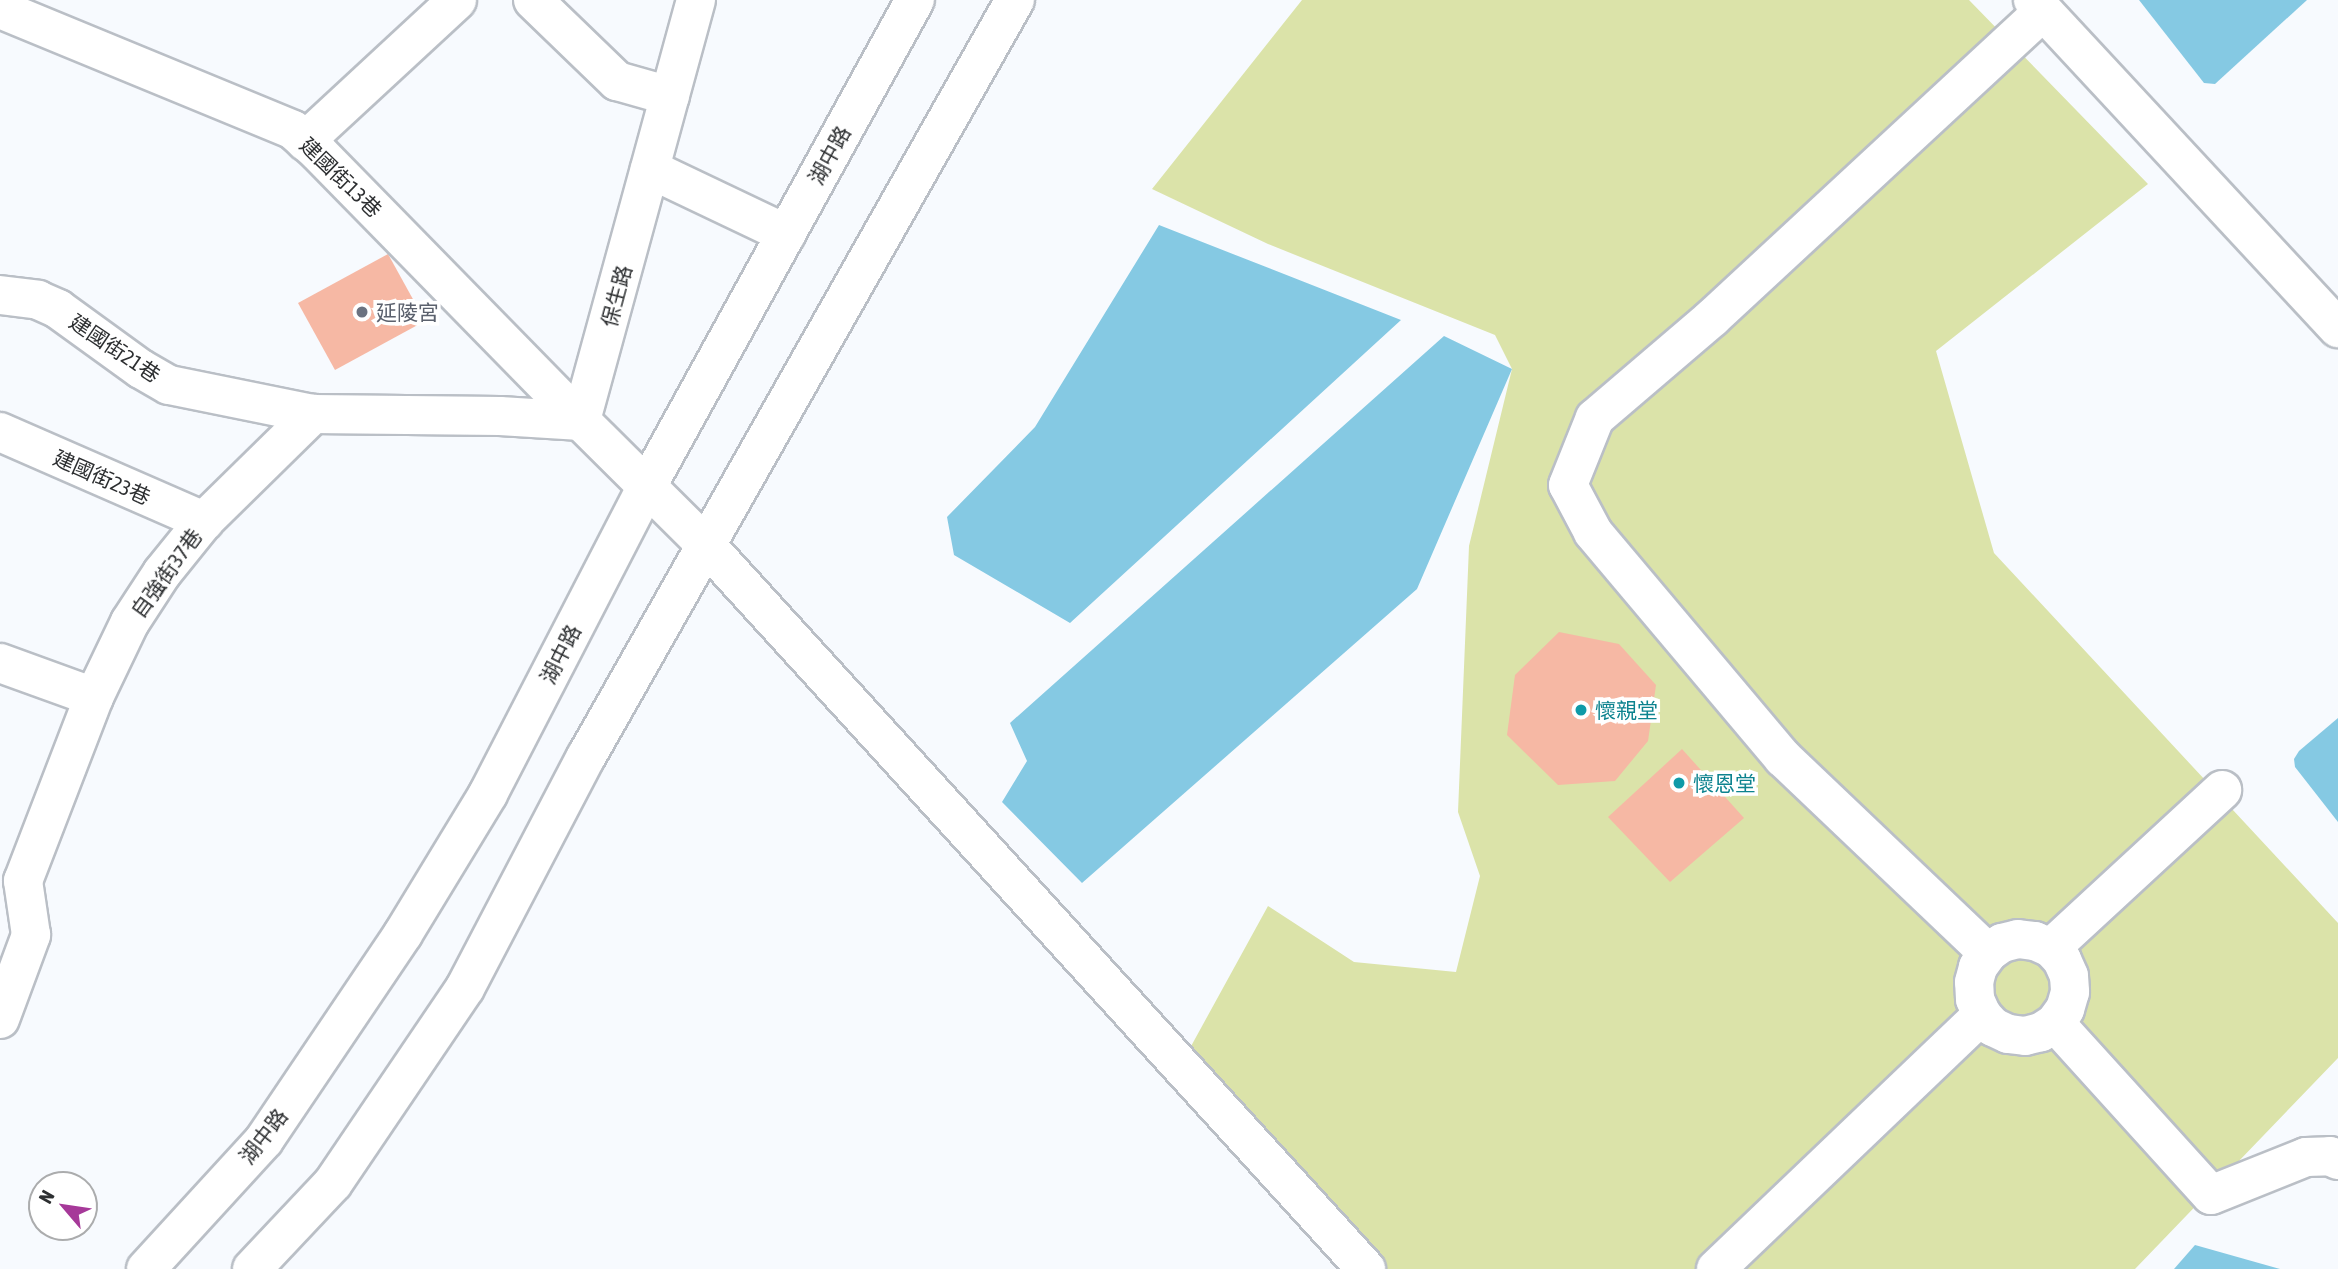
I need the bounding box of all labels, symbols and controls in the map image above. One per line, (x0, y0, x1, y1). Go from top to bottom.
street label: 湖中路 (803, 121, 855, 189)
street label: 建國街13巷 (295, 132, 387, 222)
street label: 保生路 (596, 262, 636, 330)
place label: 延陵宮 (376, 299, 439, 325)
marker: 延陵宮 (354, 304, 370, 320)
street label: 建國街21巷 (65, 309, 165, 387)
street label: 建國街23巷 (49, 444, 155, 510)
street label: 自強街37巷 (125, 524, 207, 622)
street label: 湖中路 (534, 620, 586, 688)
place label: 懷親堂 (1595, 697, 1658, 723)
marker: 懷親堂 (1573, 702, 1589, 718)
place label: 懷恩堂 (1693, 770, 1756, 796)
marker: 懷恩堂 (1671, 775, 1687, 791)
street label: 湖中路 (234, 1103, 292, 1169)
north arrow (28, 1171, 98, 1241)
text: N (34, 1187, 59, 1207)

